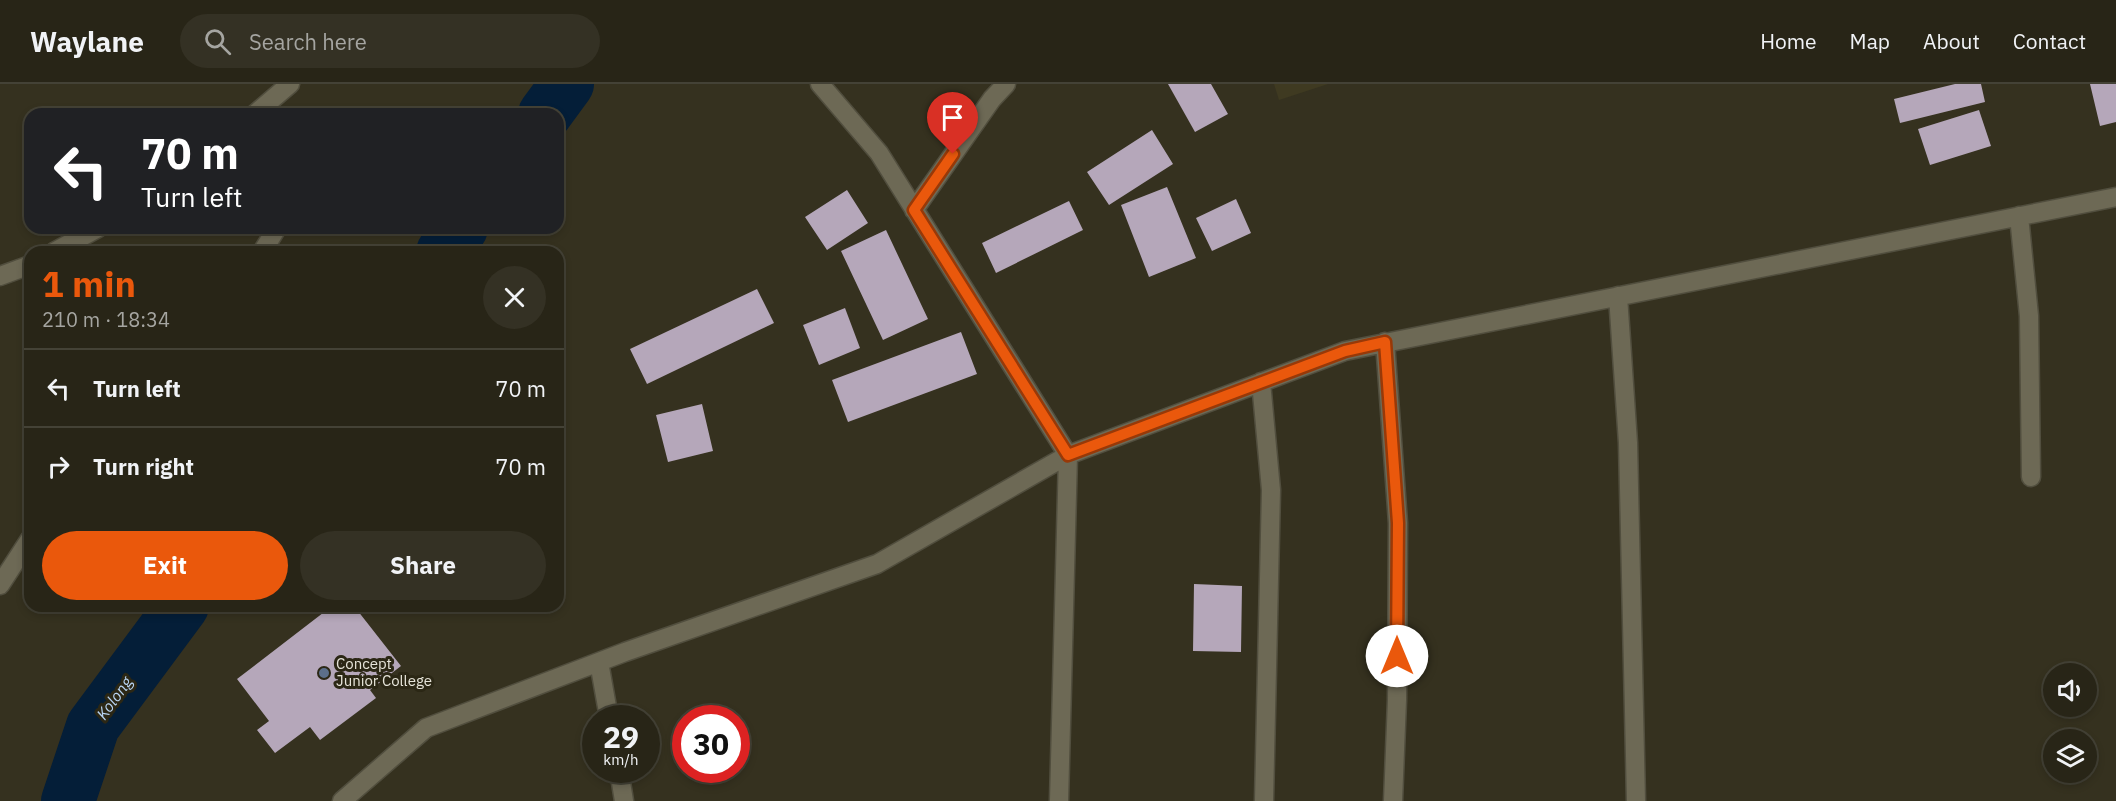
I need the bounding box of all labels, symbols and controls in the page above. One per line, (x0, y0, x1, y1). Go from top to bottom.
search box (180, 14, 600, 68)
text: Waylane (30, 23, 144, 60)
icon: search (201, 25, 234, 58)
text: Search here (249, 27, 367, 56)
text: Home (1760, 27, 1817, 55)
text: Map (1850, 27, 1890, 55)
text: About (1923, 27, 1980, 55)
text: Contact (2013, 27, 2086, 55)
pin (927, 92, 978, 154)
icon: arrive (936, 101, 969, 134)
text: 70 m (141, 126, 239, 181)
icon: left (42, 132, 120, 210)
text: Turn left (141, 179, 242, 214)
text: 1 min (42, 260, 136, 307)
button: close (483, 266, 546, 329)
text: 210 m · 18:34 (42, 306, 170, 333)
icon: left (42, 372, 75, 405)
text: Turn left (93, 374, 181, 403)
text: 70 m (495, 374, 546, 403)
icon: right (42, 450, 75, 483)
text: Turn right (93, 452, 194, 481)
text: 70 m (495, 452, 546, 481)
button: Exit (42, 531, 288, 600)
button: Share (300, 531, 546, 600)
position arrow (1365, 624, 1429, 688)
place label: Concept Junior College (336, 654, 432, 690)
map controls (2043, 663, 2097, 783)
button: sound (2043, 663, 2097, 717)
marker: Concept Junior College (317, 666, 331, 680)
water label: Kolong (92, 672, 137, 723)
speed limit sign: 30 (672, 705, 750, 783)
text: 29 (603, 717, 639, 756)
button: layers (2043, 729, 2097, 783)
text: km/h (603, 750, 639, 769)

